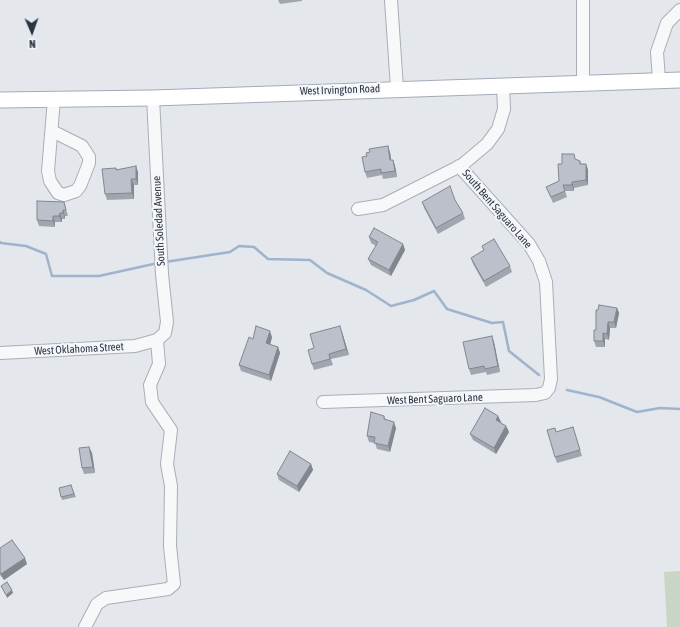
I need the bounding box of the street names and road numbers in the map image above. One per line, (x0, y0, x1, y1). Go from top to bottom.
street label: West Irvington Road (300, 82, 380, 98)
street label: South Bent Saguaro Lane (459, 167, 535, 251)
street label: South Soledad Avenue (150, 176, 168, 266)
street label: West Oklahoma Street (34, 340, 124, 358)
street label: West Bent Saguaro Lane (387, 391, 483, 407)

